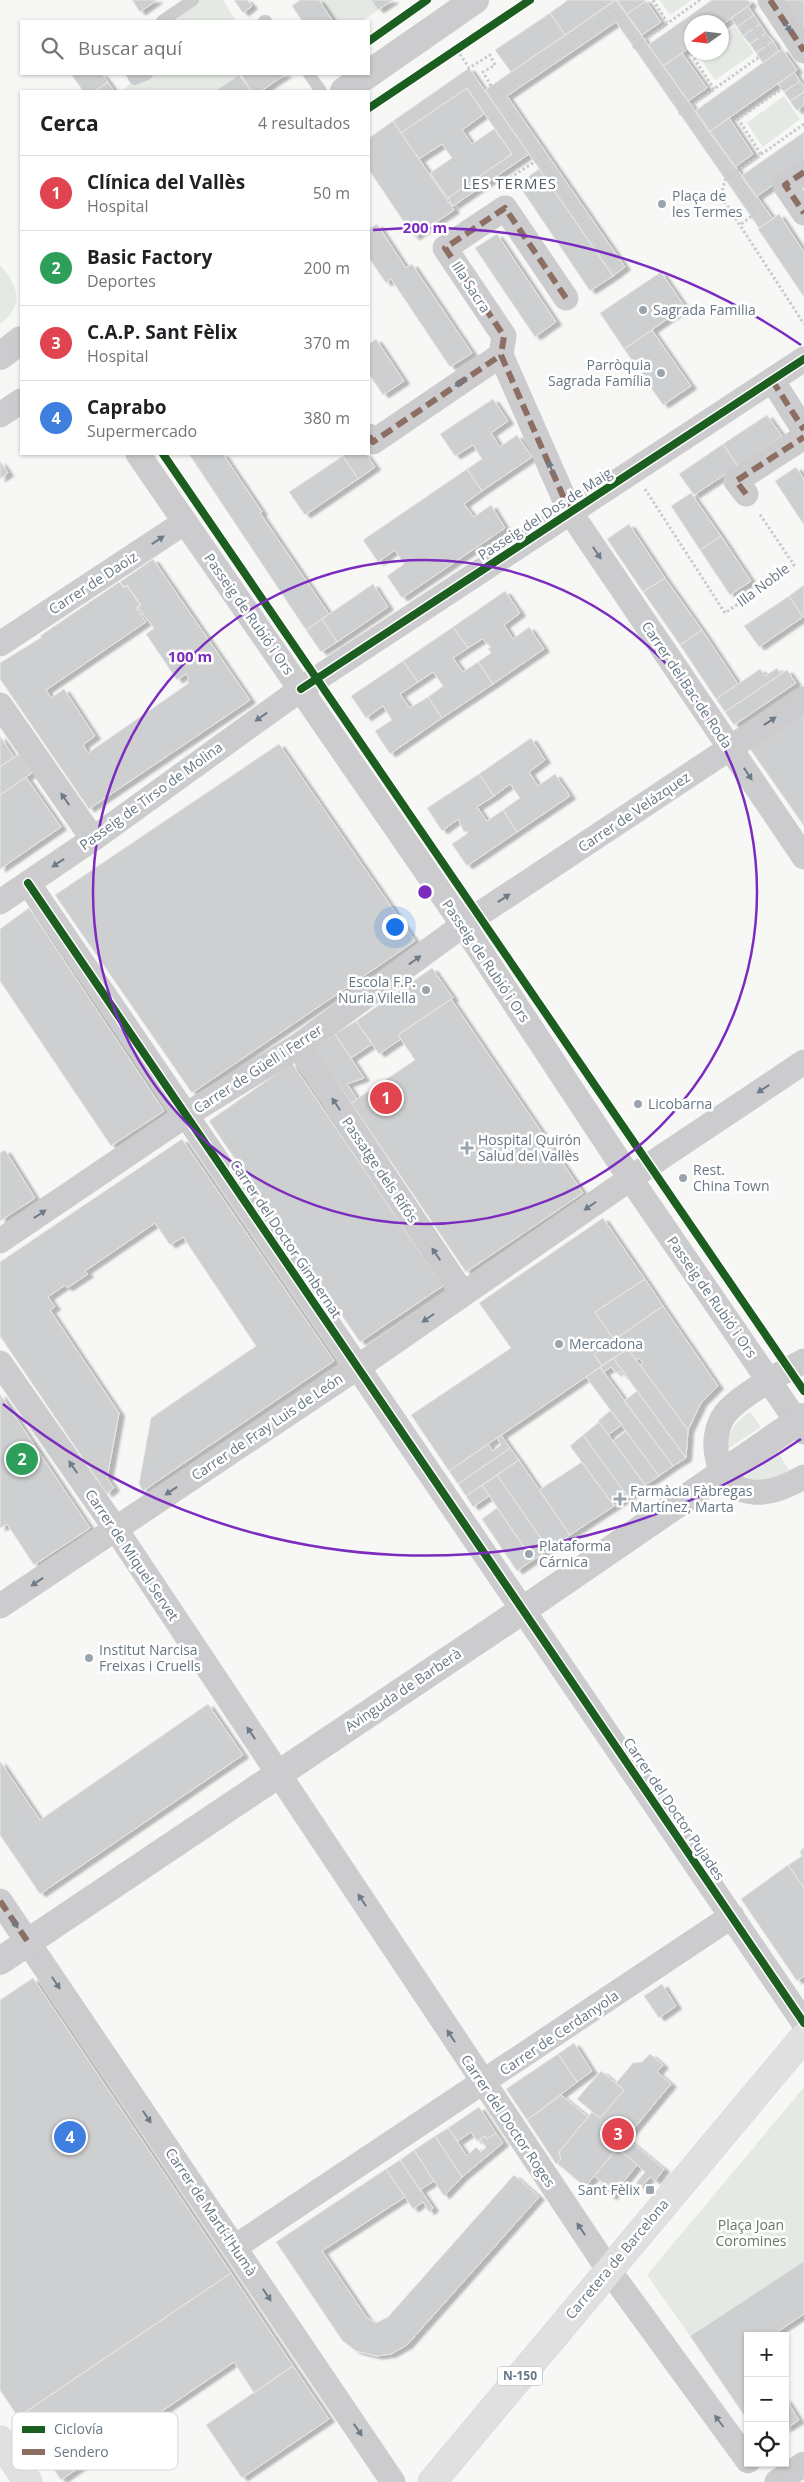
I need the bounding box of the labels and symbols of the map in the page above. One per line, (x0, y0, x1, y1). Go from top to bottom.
north arrow (684, 15, 729, 60)
one-way arrow (782, 19, 792, 32)
district label: LES TERMES (463, 173, 557, 193)
place label: Plaça de les Termes (672, 186, 743, 221)
marker: Plaça de les Termes (656, 198, 668, 210)
text: 200 m (403, 217, 447, 237)
street label: Illa Sacra (448, 257, 495, 316)
place label: Sagrada Familia (653, 300, 756, 319)
marker: Sagrada Familia (637, 304, 649, 316)
place label: Parròquia Sagrada Família (548, 355, 651, 390)
marker: Parròquia Sagrada Família (655, 367, 667, 379)
one-way arrow (454, 377, 468, 387)
one-way arrow (546, 461, 554, 475)
street label: Passeig del Dos de Maig (474, 463, 616, 564)
one-way arrow (151, 535, 164, 545)
one-way arrow (593, 546, 602, 560)
street label: Carrer de Daoiz (45, 547, 141, 618)
street label: Passeig de Rubió i Ors (200, 549, 299, 678)
street label: Illa Noble (732, 558, 793, 611)
street label: Carrer del Bac de Roda (638, 617, 737, 752)
text: 100 m (168, 646, 212, 666)
one-way arrow (254, 712, 268, 722)
one-way arrow (764, 716, 777, 726)
street label: Passeig de Tirso de Molina (75, 737, 226, 854)
street label: Carrer de Velázquez (574, 767, 694, 856)
one-way arrow (743, 767, 753, 781)
one-way arrow (60, 792, 70, 805)
one-way arrow (51, 858, 64, 868)
centre of rings (416, 883, 434, 901)
one-way arrow (497, 894, 511, 903)
street label: Passeig de Rubió i Ors (438, 896, 535, 1026)
your location (382, 914, 408, 940)
one-way arrow (408, 955, 422, 965)
place label: Escola F.P. Nuria Vilella (338, 972, 416, 1007)
marker: Escola F.P. Nuria Vilella (420, 984, 432, 996)
street label: Carrer de Güell i Ferrer (190, 1020, 326, 1117)
pin: 1 (370, 1079, 402, 1117)
one-way arrow (757, 1084, 770, 1094)
place label: Licobarna (648, 1094, 712, 1113)
one-way arrow (331, 1097, 341, 1110)
marker: Licobarna (632, 1098, 644, 1110)
street label: Passatge dels Rifós (338, 1113, 423, 1227)
place label: Hospital Quirón Salud del Vallès (478, 1130, 581, 1165)
marker: Hospital Quirón Salud del Vallès (460, 1141, 474, 1155)
street label: Carrer del Doctor Gimbernat (226, 1156, 347, 1322)
place label: Rest. China Town (693, 1160, 770, 1195)
marker: Rest. China Town (677, 1172, 689, 1184)
one-way arrow (583, 1201, 597, 1211)
one-way arrow (34, 1209, 47, 1219)
street label: Passeig de Rubió i Ors (663, 1232, 762, 1361)
one-way arrow (431, 1247, 441, 1260)
one-way arrow (421, 1313, 435, 1323)
place label: Mercadona (569, 1334, 643, 1353)
marker: Mercadona (553, 1338, 565, 1350)
street label: Carrer de Fray Luis de León (187, 1369, 346, 1484)
pin: 2 (6, 1440, 38, 1478)
one-way arrow (68, 1460, 78, 1474)
place label: Farmàcia Fàbregas Martínez, Marta (630, 1481, 753, 1516)
street label: Carrer de Miquel Servet (81, 1485, 184, 1624)
one-way arrow (165, 1486, 178, 1496)
marker: Farmàcia Fàbregas Martínez, Marta (614, 1493, 626, 1505)
place label: Plataforma Cárnica (539, 1536, 611, 1571)
marker: Plataforma Cárnica (523, 1548, 535, 1560)
one-way arrow (30, 1577, 43, 1587)
place label: Institut Narcisa Freixas i Cruells (99, 1640, 201, 1675)
street label: Avinguda de Barberà (341, 1643, 465, 1736)
marker: Institut Narcisa Freixas i Cruells (83, 1652, 95, 1664)
one-way arrow (247, 1726, 256, 1739)
street label: Carrer del Doctor Pujades (619, 1734, 730, 1884)
one-way arrow (357, 1894, 367, 1907)
one-way arrow (9, 1915, 19, 1928)
one-way arrow (51, 1976, 60, 1990)
street label: Carrer de Cerdanyola (496, 1986, 622, 2079)
one-way arrow (446, 2029, 456, 2043)
street label: Carrer del Doctor Roges (457, 2051, 560, 2191)
one-way arrow (142, 2110, 152, 2124)
pin: 3 (602, 2115, 634, 2153)
pin: 4 (54, 2118, 86, 2156)
street label: Carrer de Martí-l'Humà (161, 2144, 261, 2280)
place label: Sant Fèlix (578, 2180, 641, 2199)
marker: Sant Fèlix (644, 2184, 656, 2196)
street label: Carretera de Barcelona (561, 2195, 673, 2323)
park label: Plaça Joan Coromines (716, 2215, 787, 2250)
one-way arrow (576, 2222, 586, 2236)
one-way arrow (263, 2289, 272, 2302)
road number: N-150 (498, 2366, 542, 2386)
legend (12, 2412, 178, 2470)
one-way arrow (714, 2414, 724, 2428)
text: Ciclovía (54, 2419, 103, 2438)
one-way arrow (353, 2424, 363, 2437)
text: Sendero (54, 2442, 109, 2461)

